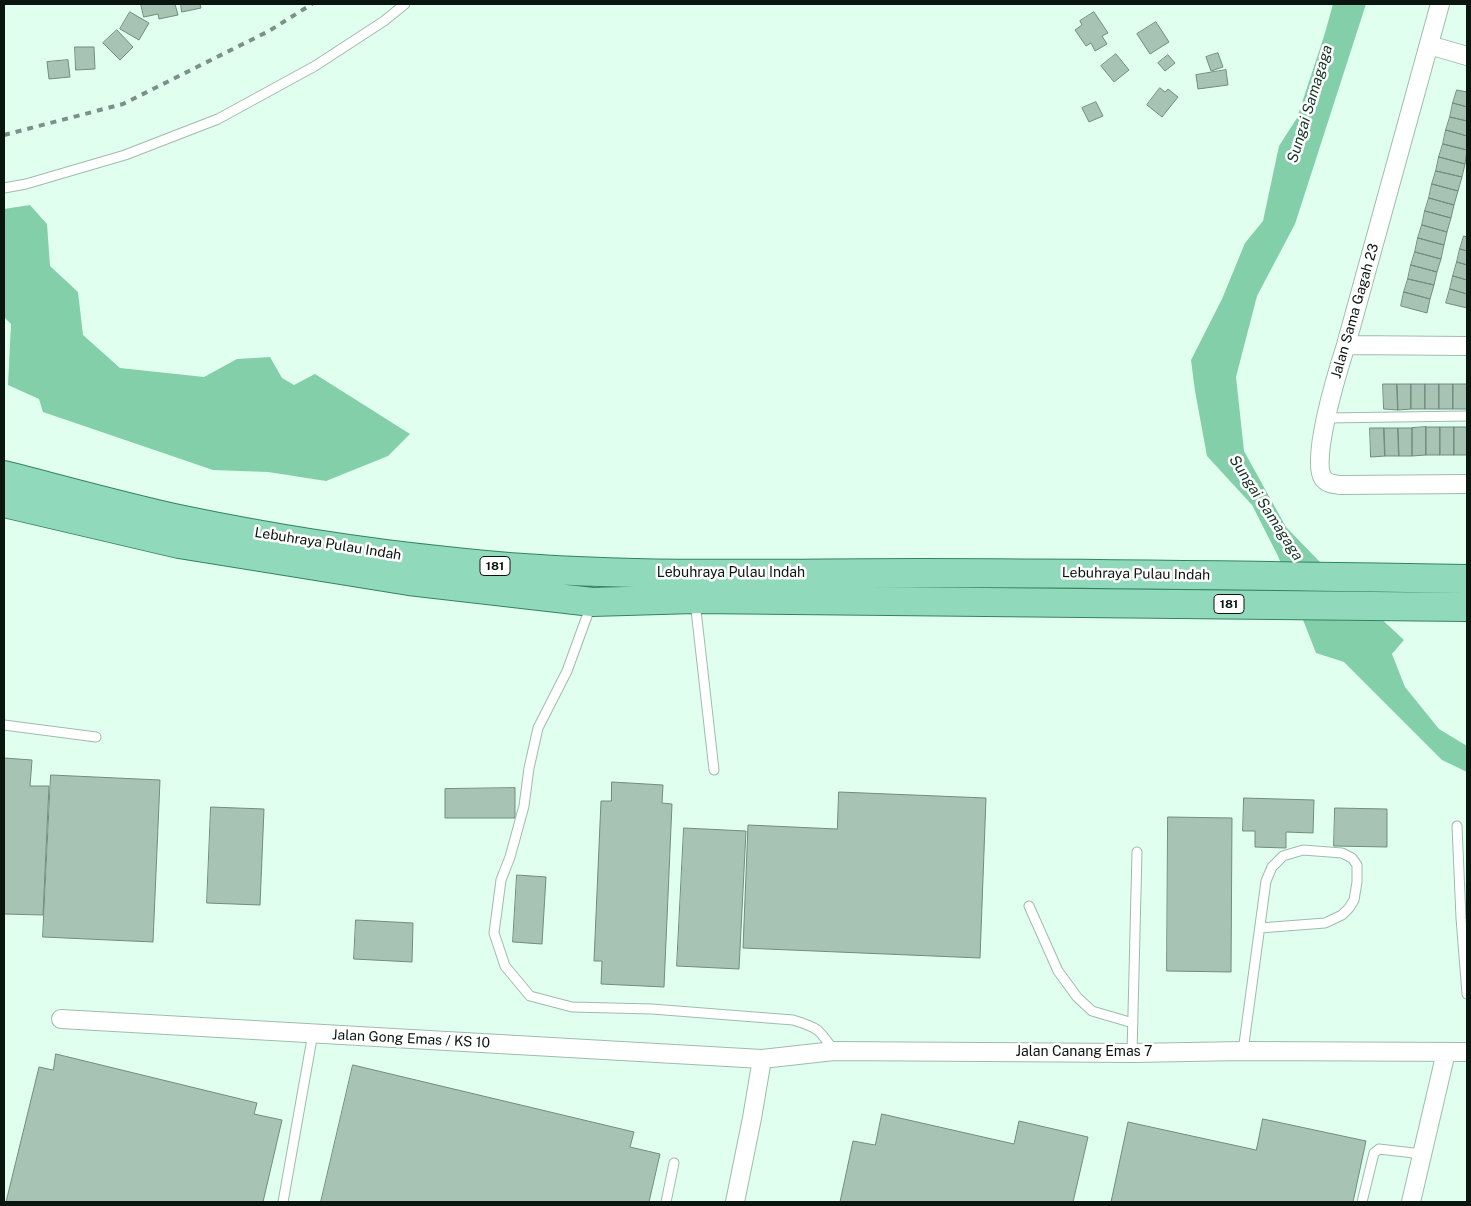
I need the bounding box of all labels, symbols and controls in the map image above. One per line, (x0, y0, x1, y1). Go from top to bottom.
water label: Sungai Samagaga (1284, 43, 1336, 165)
street label: Jalan Sama Gagah 23 (1328, 242, 1382, 380)
water label: Sungai Samagaga (1225, 452, 1307, 564)
street label: Lebuhraya Pulau Indah (253, 524, 403, 564)
road number: 181 (480, 556, 510, 576)
street label: Lebuhraya Pulau Indah (1062, 564, 1210, 584)
street label: Lebuhraya Pulau Indah (657, 565, 805, 581)
road number: 181 (1214, 594, 1244, 614)
street label: Jalan Gong Emas / KS 10 (332, 1026, 490, 1052)
street label: Jalan Canang Emas 7 (1015, 1044, 1153, 1060)

